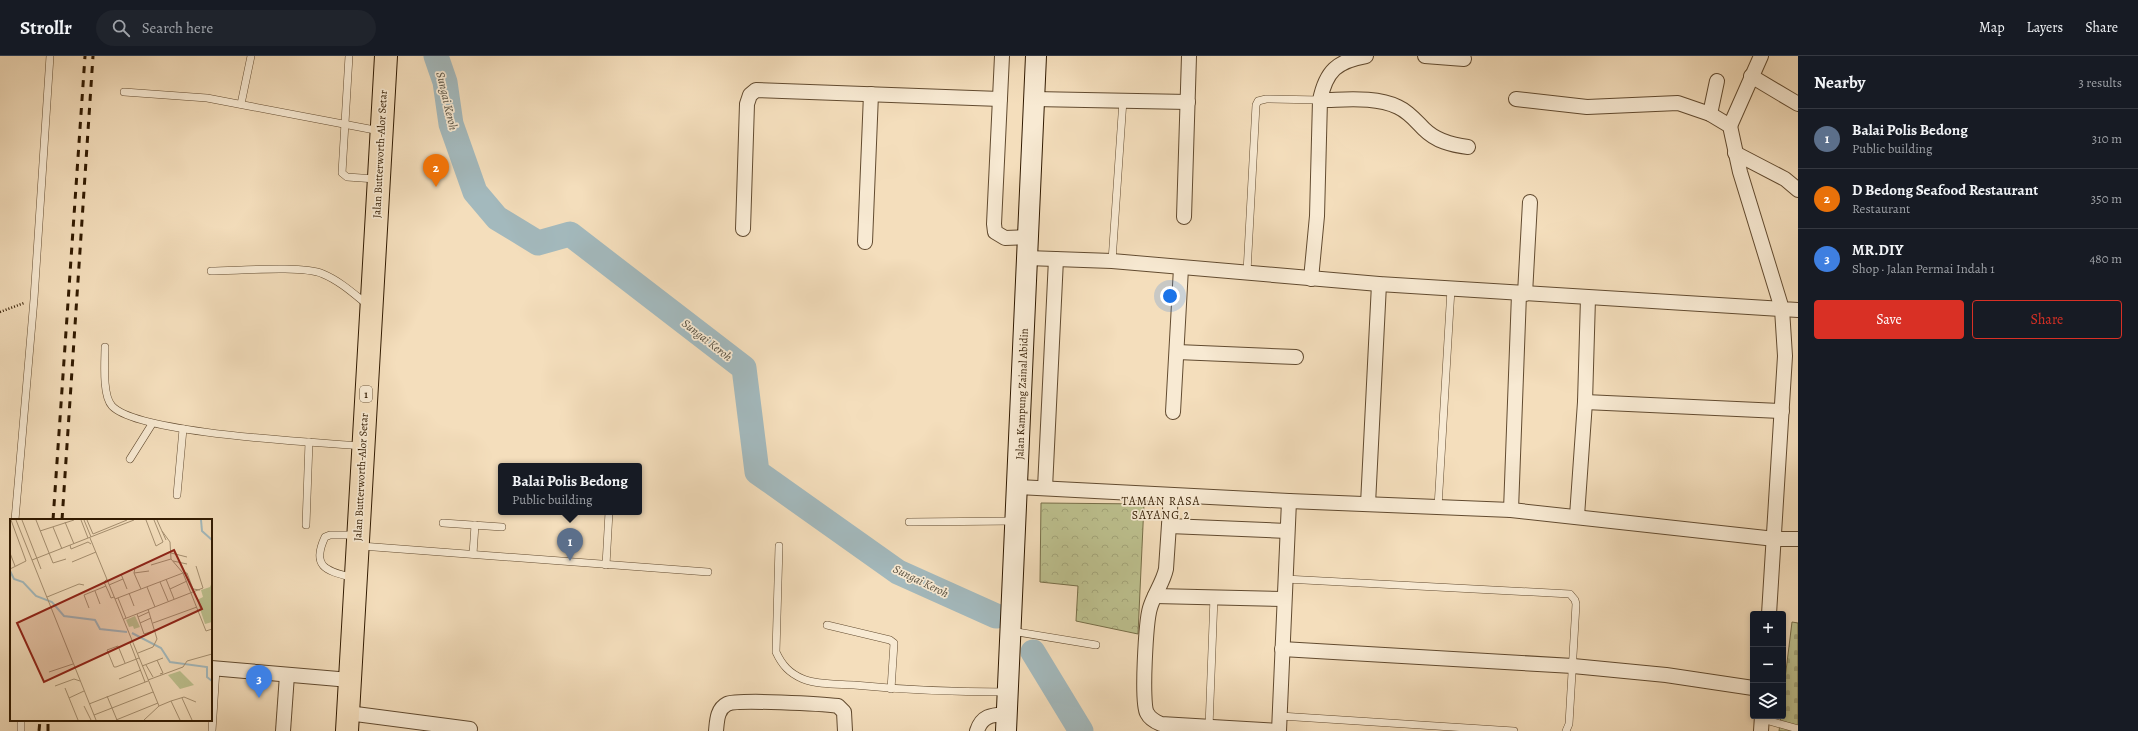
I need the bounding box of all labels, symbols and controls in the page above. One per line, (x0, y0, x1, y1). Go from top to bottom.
search box (96, 10, 376, 46)
text: Strollr (20, 15, 72, 41)
icon: search (110, 17, 132, 39)
text: Search here (142, 18, 213, 38)
text: Map (1979, 18, 2005, 37)
text: Layers (2027, 18, 2063, 37)
text: Share (2085, 18, 2118, 37)
water label: Sungai Keroh (432, 70, 462, 132)
text: Nearby (1814, 71, 1865, 94)
text: 3 results (2078, 74, 2122, 91)
street label: Jalan Butterworth-Alor Setar (369, 90, 391, 218)
text: Balai Polis Bedong (1852, 120, 1968, 140)
text: 1 (1825, 130, 1829, 147)
text: 310 m (2092, 130, 2122, 147)
text: Public building (1852, 140, 1932, 157)
pin: 2 (423, 154, 449, 187)
text: D Bedong Seafood Restaurant (1852, 180, 2038, 200)
text: 2 (1824, 190, 1830, 207)
text: 350 m (2091, 190, 2122, 207)
text: Restaurant (1852, 200, 1910, 217)
text: MR.DIY (1852, 240, 1903, 260)
text: 3 (1824, 250, 1830, 267)
text: 480 m (2089, 250, 2122, 267)
text: Shop · Jalan Permai Indah 1 (1852, 260, 1995, 277)
your location (1160, 286, 1180, 306)
button: Save (1814, 300, 1964, 339)
button: Share (1972, 300, 2122, 339)
water label: Sungai Keroh (678, 315, 736, 365)
street label: Jalan Kampung Zainal Abidin (1012, 328, 1032, 460)
road number: 1 (360, 386, 372, 402)
street label: Jalan Butterworth-Alor Setar (350, 413, 372, 541)
popup (498, 463, 642, 515)
text: Balai Polis Bedong (512, 471, 628, 491)
text: Public building (512, 491, 593, 508)
district label: TAMAN RASA SAYANG 2 (1121, 493, 1201, 523)
inset map (10, 519, 212, 721)
pin: 1 (557, 528, 583, 561)
water label: Sungai Keroh (891, 561, 952, 601)
map controls (1750, 611, 1786, 719)
button: + (1750, 611, 1786, 647)
button: − (1750, 647, 1786, 683)
pin: 3 (246, 665, 272, 698)
button: layers (1750, 683, 1786, 719)

